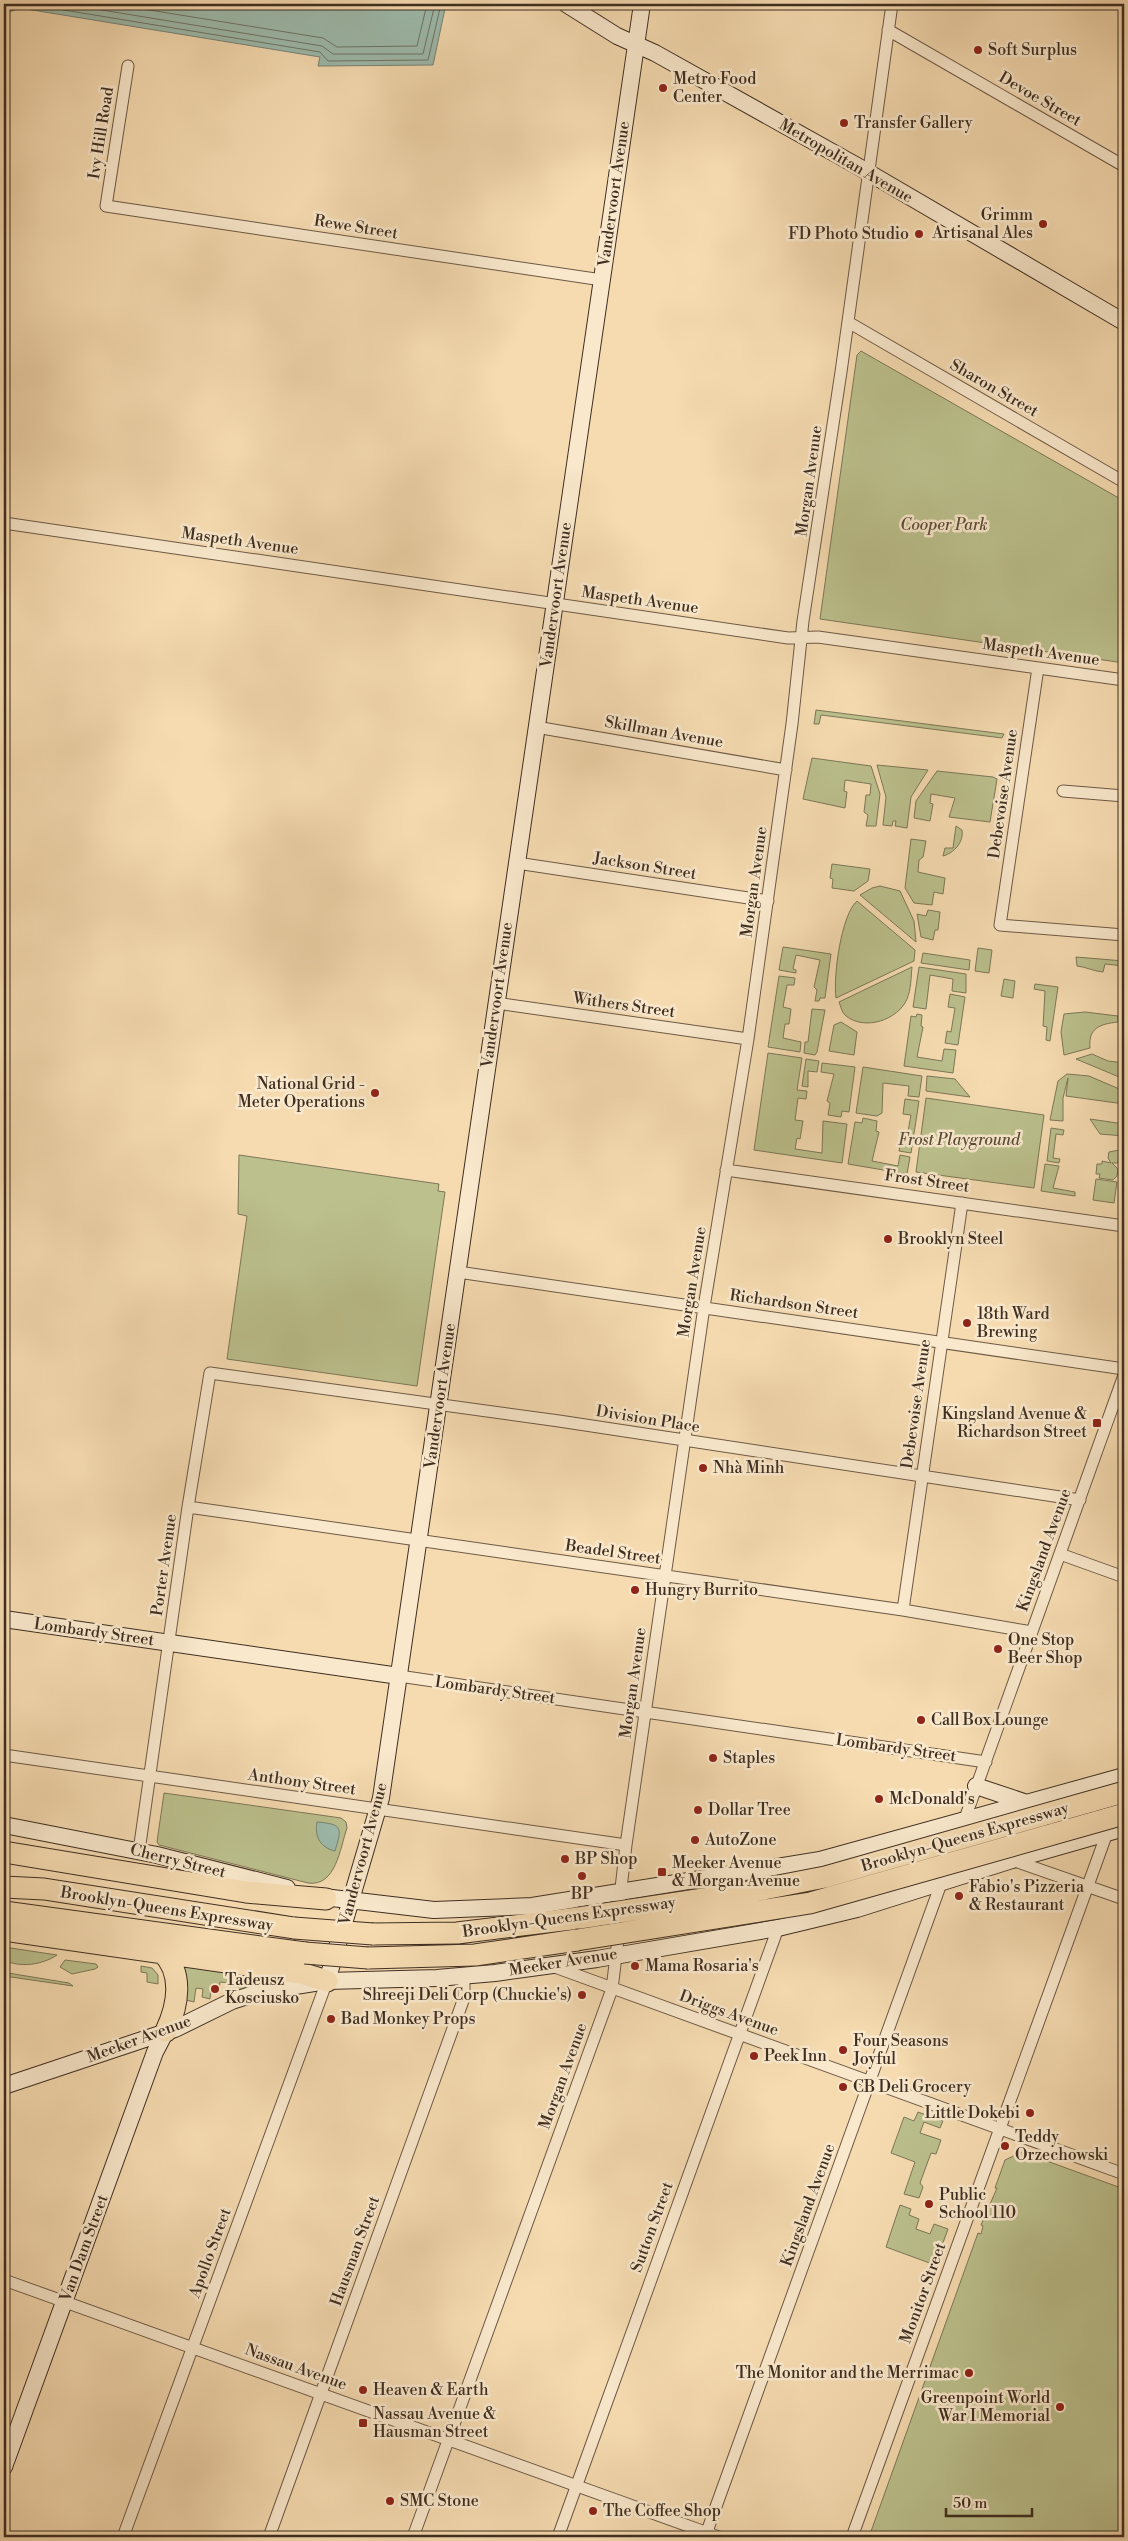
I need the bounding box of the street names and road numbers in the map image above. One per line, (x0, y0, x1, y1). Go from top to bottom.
street label: Devoe Street (995, 67, 1085, 131)
street label: Ivy Hill Road (84, 85, 118, 181)
street label: Metropolitan Avenue (776, 115, 916, 207)
street label: Vandervoort Avenue (594, 120, 634, 269)
street label: Rewe Street (313, 210, 400, 244)
street label: Sharon Street (946, 355, 1042, 422)
street label: Morgan Avenue (791, 424, 827, 538)
street label: Vandervoort Avenue (536, 521, 576, 670)
street label: Maspeth Avenue (180, 523, 300, 559)
street label: Maspeth Avenue (580, 582, 700, 618)
street label: Maspeth Avenue (981, 634, 1101, 670)
street label: Skillman Avenue (603, 712, 725, 752)
street label: Debevoise Avenue (984, 728, 1022, 860)
street label: Morgan Avenue (736, 825, 772, 939)
street label: Jackson Street (591, 848, 698, 884)
street label: Vandervoort Avenue (477, 921, 517, 1070)
street label: Withers Street (571, 988, 677, 1022)
street label: Frost Street (883, 1165, 971, 1197)
street label: Morgan Avenue (673, 1225, 711, 1339)
street label: Richardson Street (728, 1285, 860, 1323)
street label: Vandervoort Avenue (420, 1322, 460, 1471)
street label: Debevoise Avenue (897, 1338, 935, 1470)
street label: Division Place (595, 1401, 701, 1437)
street label: Kingsland Avenue (1012, 1486, 1076, 1614)
street label: Porter Avenue (147, 1513, 181, 1617)
street label: Beadel Street (563, 1535, 662, 1569)
street label: Lombardy Street (32, 1614, 156, 1650)
street label: Morgan Avenue (615, 1626, 651, 1740)
street label: Lombardy Street (433, 1672, 557, 1708)
street label: Lombardy Street (834, 1730, 958, 1766)
street label: Anthony Street (246, 1764, 358, 1800)
street label: Vandervoort Avenue (334, 1780, 392, 1929)
street label: Brooklyn-Queens Expressway (858, 1798, 1071, 1877)
street label: Cherry Street (128, 1839, 228, 1883)
street label: Brooklyn-Queens Expressway (58, 1882, 275, 1936)
street label: Brooklyn-Queens Expressway (460, 1892, 677, 1942)
street label: Meeker Avenue (507, 1944, 619, 1980)
street label: Driggs Avenue (676, 1986, 782, 2040)
street label: Meeker Avenue (84, 2011, 194, 2067)
street label: Morgan Avenue (534, 2020, 592, 2132)
street label: Kingsland Avenue (776, 2141, 840, 2269)
street label: Sutton Street (626, 2179, 678, 2275)
street label: Van Dam Street (55, 2192, 113, 2305)
street label: Hausman Street (326, 2193, 384, 2309)
street label: Apollo Street (184, 2205, 236, 2302)
street label: Monitor Street (895, 2240, 951, 2346)
street label: Nassau Avenue (242, 2339, 350, 2395)

